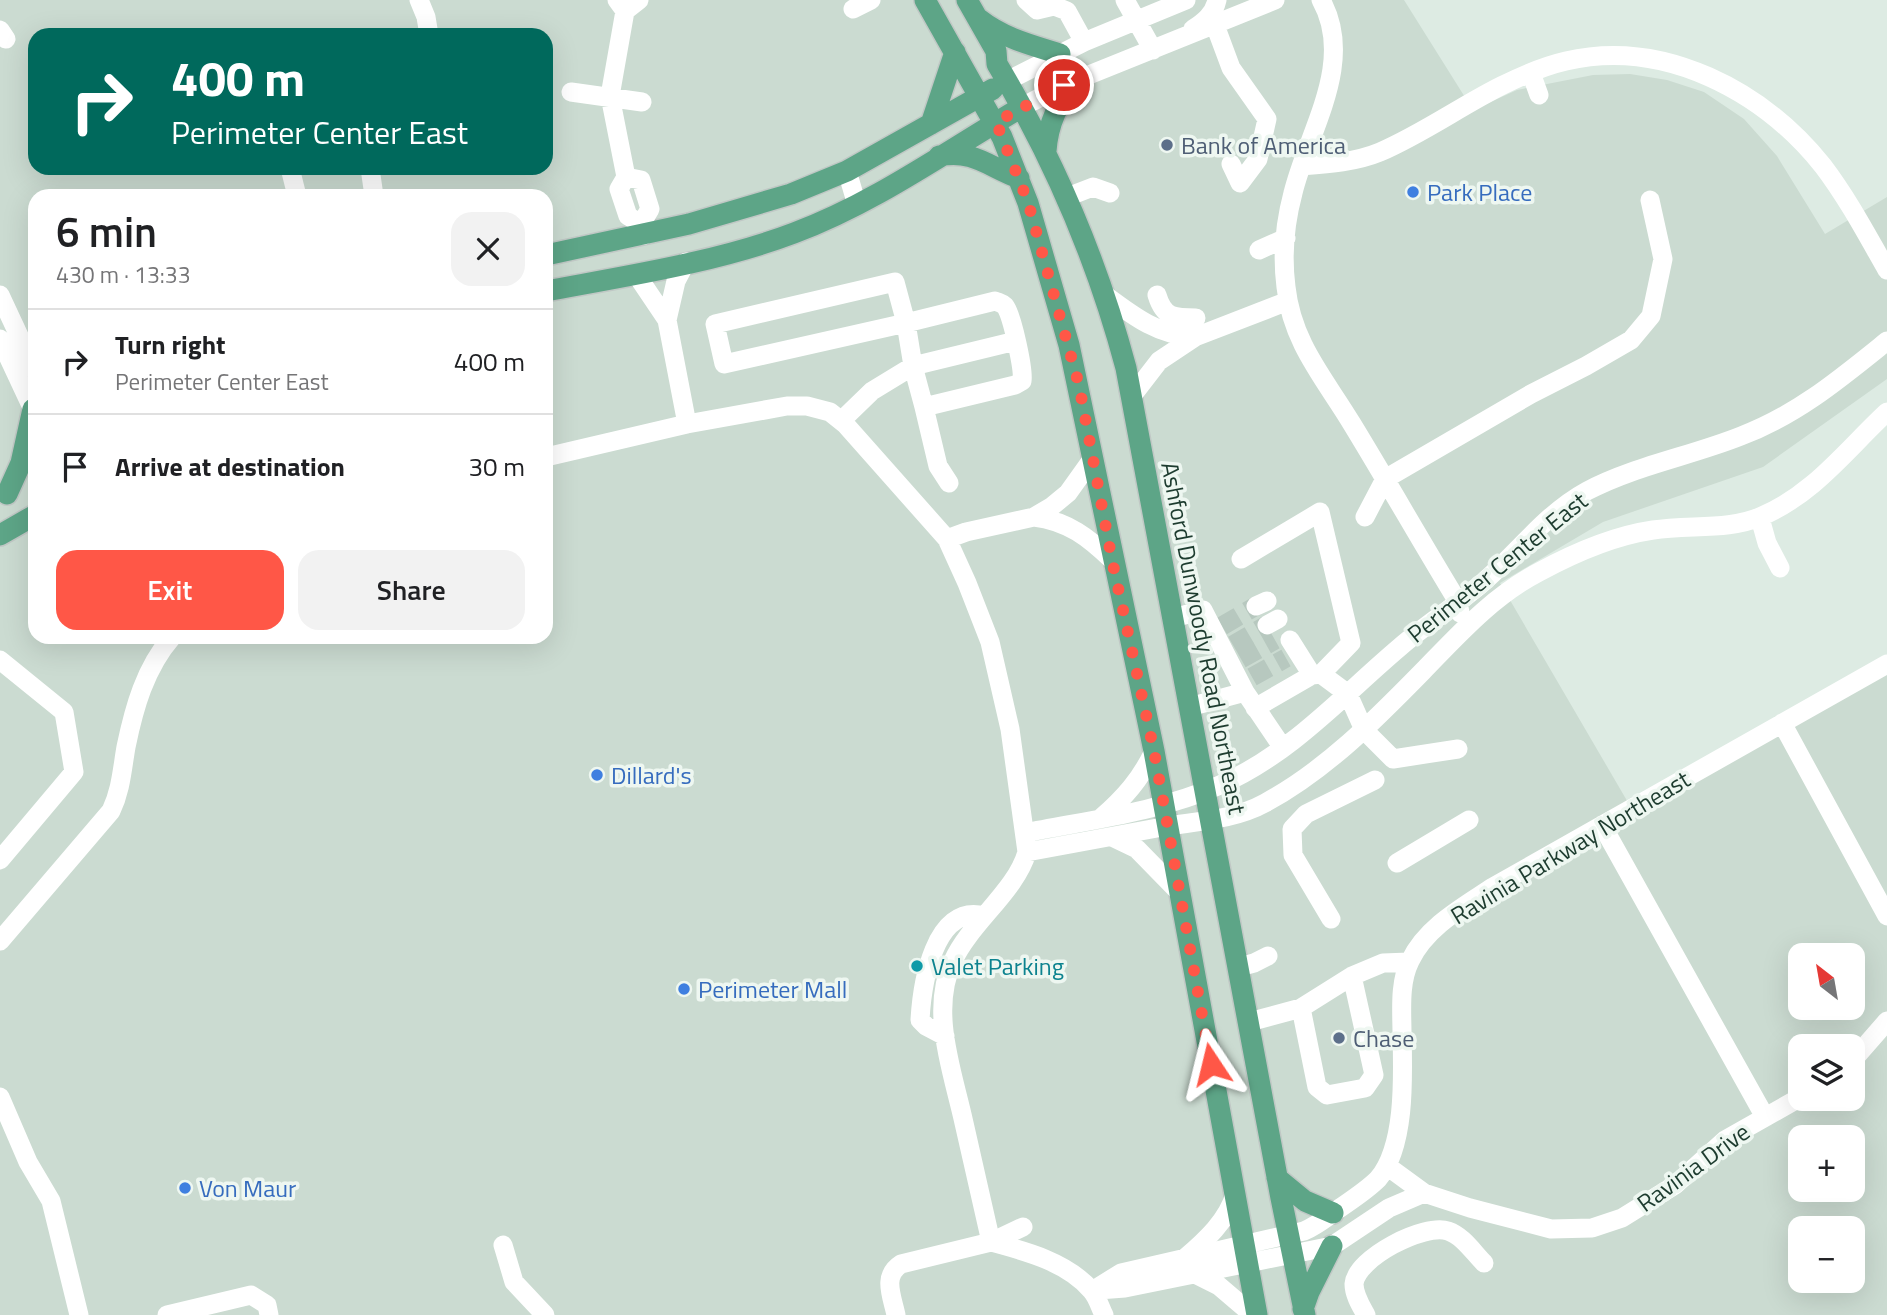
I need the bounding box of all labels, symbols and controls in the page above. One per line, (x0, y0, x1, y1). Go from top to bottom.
text: 400 m (171, 40, 305, 115)
pin (1034, 55, 1094, 115)
icon: right (56, 56, 147, 147)
icon: arrive (1045, 66, 1083, 104)
text: Perimeter Center East (171, 108, 468, 156)
place label: Bank of America (1181, 127, 1346, 163)
marker: Bank of America (1159, 137, 1175, 153)
place label: Park Place (1427, 174, 1532, 210)
marker: Park Place (1405, 184, 1421, 200)
text: 6 min (56, 199, 157, 263)
button: close (451, 212, 525, 286)
text: 430 m · 13:33 (56, 257, 191, 292)
text: Turn right (115, 325, 226, 364)
text: 400 m (454, 342, 525, 381)
icon: right (56, 343, 94, 381)
text: Perimeter Center East (115, 364, 329, 399)
text: Arrive at destination (115, 447, 345, 486)
text: 30 m (468, 447, 525, 486)
icon: arrive (56, 448, 94, 486)
street label: Ashford Dunwoody Road Northeast (1152, 459, 1256, 818)
street label: Perimeter Center East (1399, 483, 1595, 651)
button: Exit (56, 550, 284, 630)
button: Share (298, 550, 525, 630)
place label: Dillard's (611, 757, 692, 793)
street label: Ravinia Parkway Northeast (1443, 761, 1697, 933)
marker: Dillard's (589, 767, 605, 783)
north arrow (1788, 943, 1866, 1020)
map controls (1788, 943, 1865, 1293)
place label: Valet Parking (931, 948, 1064, 984)
marker: Valet Parking (909, 958, 925, 974)
place label: Perimeter Mall (698, 971, 847, 1007)
marker: Perimeter Mall (676, 981, 692, 997)
place label: Chase (1353, 1020, 1414, 1056)
position arrow (1174, 1027, 1248, 1101)
marker: Chase (1331, 1030, 1347, 1046)
button: layers (1788, 1034, 1865, 1111)
street label: Ravinia Drive (1629, 1114, 1757, 1220)
button: + (1788, 1125, 1865, 1202)
place label: Von Maur (199, 1170, 296, 1206)
marker: Von Maur (177, 1180, 193, 1196)
button: − (1788, 1216, 1865, 1293)

